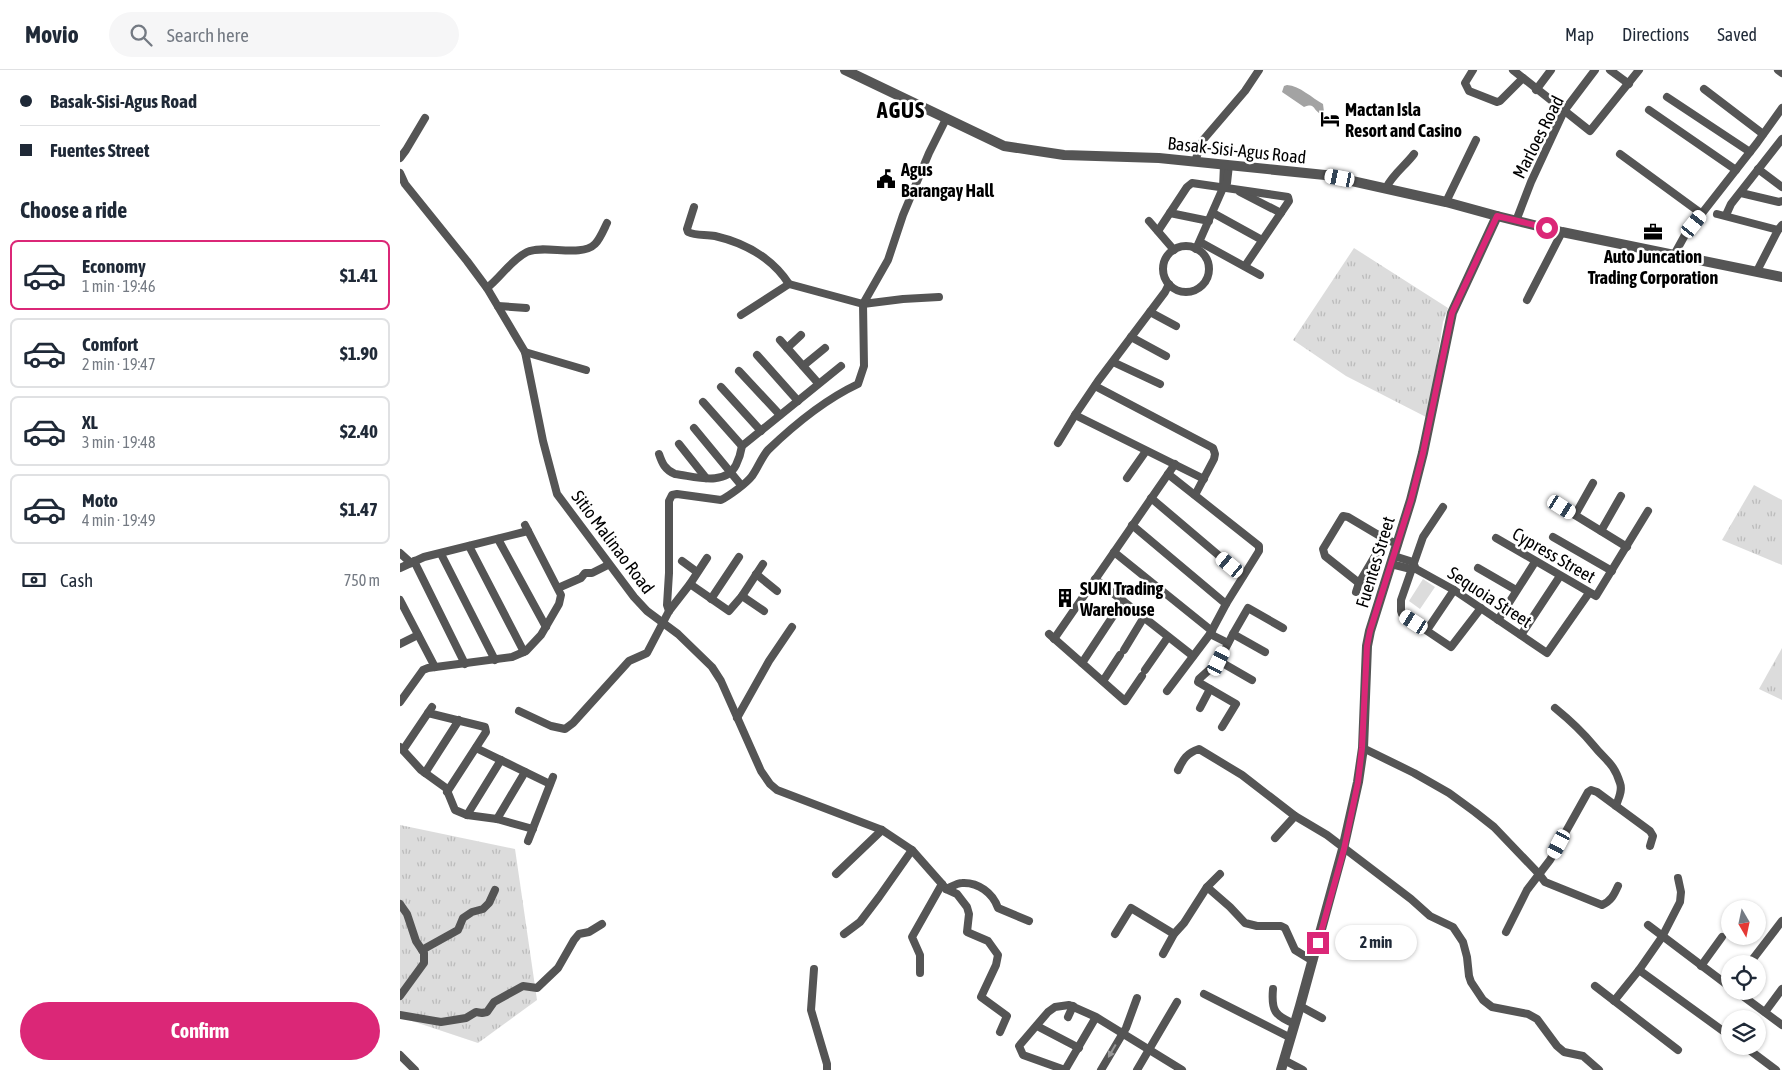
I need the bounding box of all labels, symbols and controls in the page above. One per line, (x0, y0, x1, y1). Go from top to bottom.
search box (109, 12, 459, 57)
text: Movio (25, 21, 79, 48)
icon: search (127, 21, 155, 49)
text: Search here (167, 24, 249, 46)
text: Map (1565, 24, 1594, 45)
text: Directions (1622, 24, 1689, 45)
text: Saved (1717, 24, 1757, 45)
text: Basak-Sisi-Agus Road (50, 90, 197, 112)
street label: Marloes Road (1508, 92, 1568, 182)
district label: AGUS (876, 97, 925, 123)
place label: Mactan Isla Resort and Casino (1345, 99, 1462, 141)
hotel icon: Mactan Isla Resort and Casino (1319, 108, 1341, 130)
street label: Basak-Sisi-Agus Road (1167, 132, 1307, 168)
text: Fuentes Street (50, 139, 149, 161)
place label: Agus Barangay Hall (900, 159, 994, 201)
public building icon: Agus Barangay Hall (875, 168, 897, 190)
car (1323, 168, 1356, 188)
text: Choose a ride (20, 197, 127, 223)
car (1678, 208, 1709, 240)
route start (1536, 217, 1558, 239)
office icon: Auto Juncation Trading Corporation (1642, 221, 1664, 243)
place label: Auto Juncation Trading Corporation (1588, 246, 1718, 288)
icon: car (22, 253, 67, 298)
text: Economy (82, 255, 146, 277)
text: $1.41 (340, 264, 378, 286)
text: 1 min · 19:46 (82, 277, 155, 295)
icon: car (22, 331, 67, 376)
text: Comfort (82, 333, 138, 355)
text: $1.90 (340, 342, 378, 364)
text: 2 min · 19:47 (82, 355, 155, 373)
icon: car (22, 409, 67, 454)
text: XL (82, 411, 98, 433)
text: $2.40 (340, 420, 378, 442)
text: 3 min · 19:48 (82, 433, 155, 451)
street label: Sitio Malinao Road (567, 486, 659, 598)
icon: car (22, 487, 67, 532)
text: Moto (82, 489, 118, 511)
car (1545, 493, 1578, 521)
text: $1.47 (340, 498, 378, 520)
text: 4 min · 19:49 (82, 511, 155, 529)
street label: Fuentes Street (1351, 514, 1399, 610)
street label: Cypress Street (1509, 523, 1599, 587)
car (1213, 550, 1246, 580)
street label: Sequoia Street (1444, 562, 1536, 632)
icon: cash (20, 566, 48, 594)
text: Cash (60, 569, 93, 591)
text: 750 m (344, 571, 380, 589)
place label: SUKI Trading Warehouse (1079, 578, 1164, 620)
building icon: SUKI Trading Warehouse (1054, 587, 1076, 609)
car (1397, 608, 1430, 636)
car (1205, 644, 1232, 678)
car (1545, 827, 1572, 861)
north arrow (1721, 900, 1766, 945)
map controls (1721, 900, 1766, 1055)
callout: 2 min (1336, 926, 1418, 960)
route end (1307, 932, 1329, 954)
text: 2 min (1360, 933, 1392, 951)
button: locate (1721, 955, 1766, 1000)
button: Confirm (20, 1002, 380, 1060)
button: layers (1721, 1010, 1766, 1055)
one-way arrow (1108, 1045, 1117, 1058)

